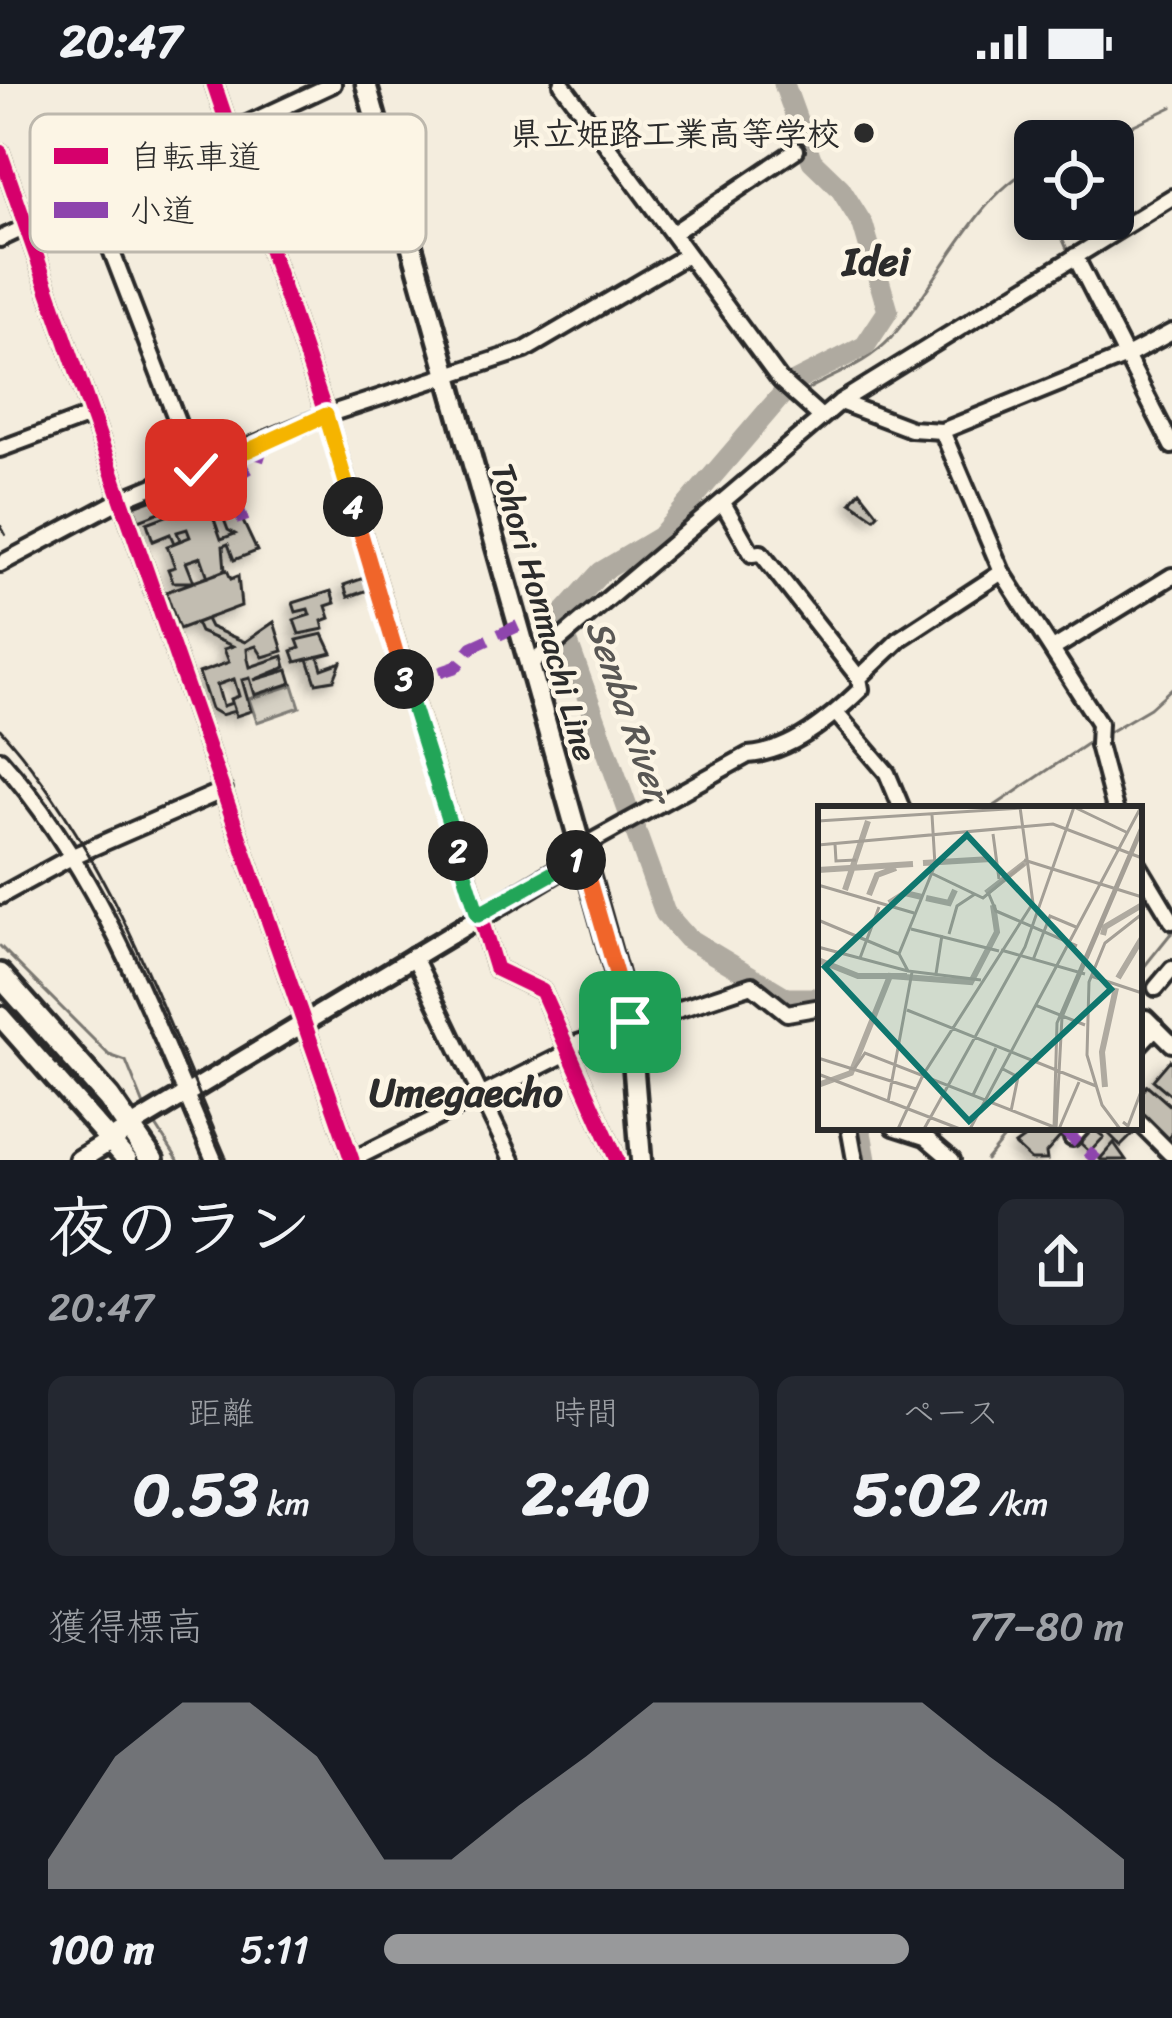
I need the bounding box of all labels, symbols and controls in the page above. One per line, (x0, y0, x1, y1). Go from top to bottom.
text: 20:47 (60, 2, 182, 82)
place label: 県立姫路工業高等学校 (510, 105, 840, 163)
legend (30, 114, 426, 252)
marker: 県立姫路工業高等学校 (851, 120, 877, 146)
map controls (1014, 120, 1134, 240)
button: locate (1014, 120, 1134, 240)
text: 自転車道 (129, 128, 261, 186)
text: 小道 (129, 182, 195, 240)
district label: Idei (841, 227, 912, 296)
pin (145, 419, 247, 521)
icon: check (163, 437, 229, 503)
street label: Tohori Honmachi Line (474, 456, 614, 768)
pin: 4 (323, 477, 383, 537)
text: 4 (343, 478, 363, 536)
water label: Senba River (567, 611, 691, 816)
pin: 3 (374, 649, 434, 709)
text: 3 (395, 650, 413, 708)
inset map (818, 806, 1142, 1130)
pin: 2 (428, 821, 488, 881)
text: 2 (448, 822, 468, 880)
pin: 1 (546, 830, 606, 890)
text: 1 (569, 831, 583, 889)
pin (579, 971, 681, 1073)
icon: arrive (597, 989, 663, 1055)
district label: Umegaecho (369, 1058, 563, 1127)
text: 夜のラン (48, 1169, 312, 1286)
button: share (998, 1199, 1124, 1325)
text: 20:47 (48, 1273, 154, 1342)
text: 距離 (188, 1384, 254, 1442)
text: 時間 (553, 1384, 619, 1442)
text: ペース (902, 1384, 999, 1442)
text: 0.53 (133, 1442, 258, 1548)
text: 2:40 (522, 1442, 650, 1548)
text: 5:02 (853, 1442, 980, 1548)
text: km (258, 1475, 310, 1533)
text: /km (980, 1475, 1048, 1533)
text: 獲得標高 (48, 1592, 204, 1661)
text: 77–80 m (969, 1592, 1124, 1661)
text: 100 m (48, 1915, 154, 1984)
text: 5:11 (240, 1915, 309, 1984)

